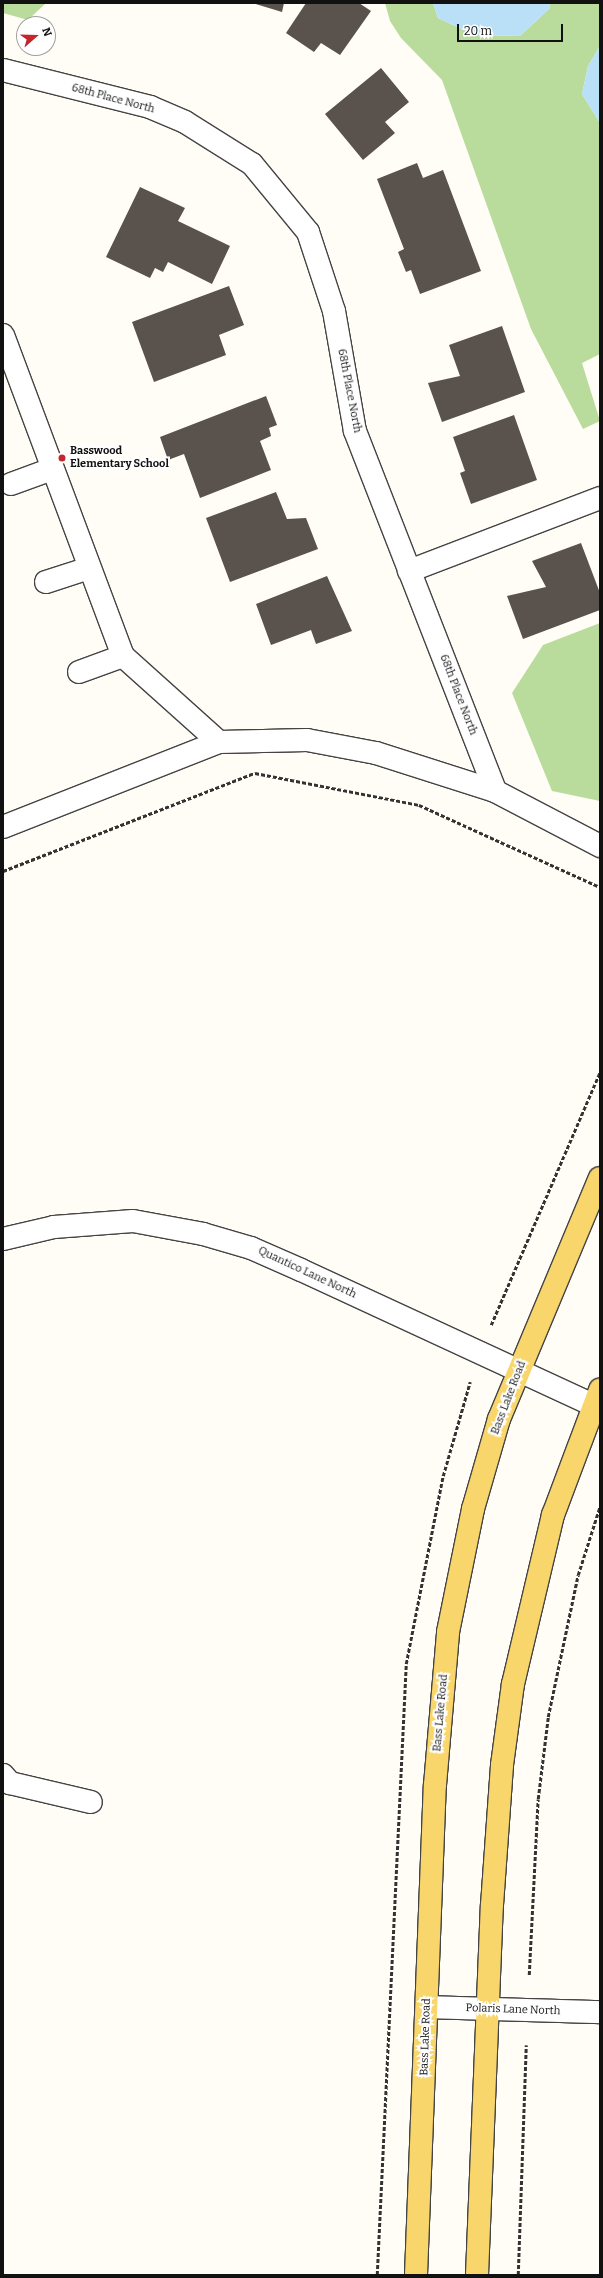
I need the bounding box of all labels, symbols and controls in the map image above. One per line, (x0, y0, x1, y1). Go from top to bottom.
north arrow (16, 16, 56, 56)
scale bar (459, 16, 565, 42)
text: 20 m (464, 24, 492, 38)
text: N (39, 26, 54, 38)
street label: 68th Place North (70, 82, 156, 116)
street label: 68th Place North (334, 348, 364, 434)
place label: Basswood Elementary School (70, 445, 169, 471)
marker: Basswood Elementary School (57, 453, 67, 463)
street label: 68th Place North (437, 653, 479, 737)
street label: Quantico Lane North (256, 1244, 358, 1302)
street label: Bass Lake Road (489, 1359, 529, 1437)
street label: Bass Lake Road (431, 1674, 451, 1752)
street label: Bass Lake Road (418, 1998, 434, 2076)
street label: Polaris Lane North (465, 2002, 561, 2018)

